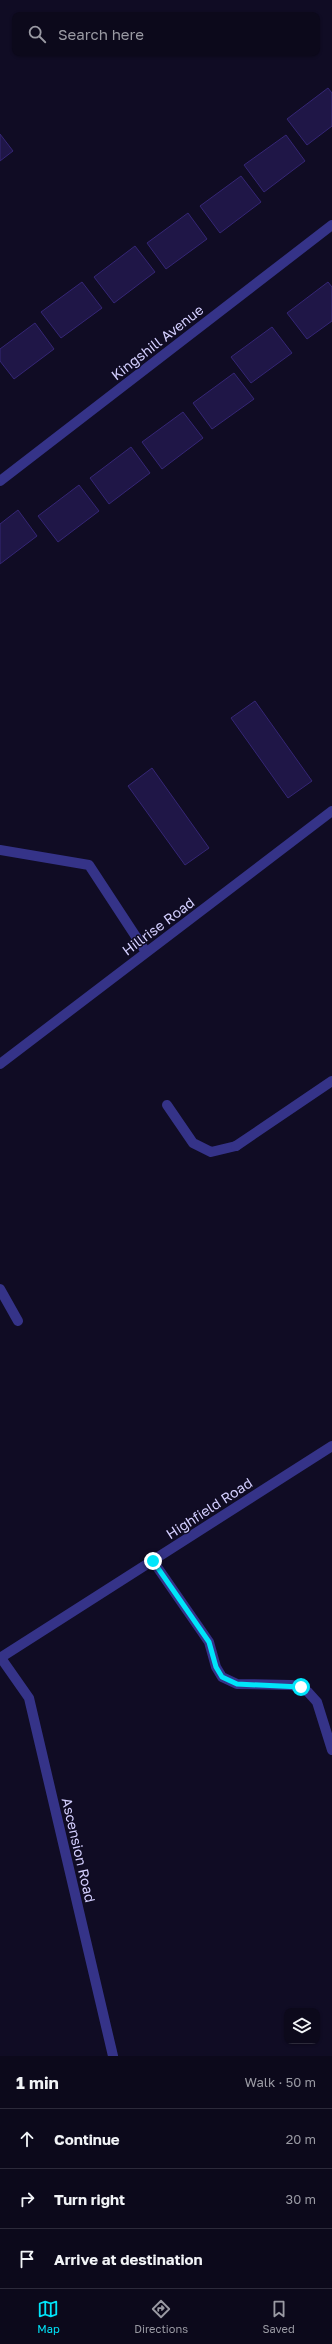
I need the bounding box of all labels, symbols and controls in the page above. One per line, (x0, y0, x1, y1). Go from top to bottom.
search box (12, 12, 320, 56)
icon: search (26, 23, 48, 45)
text: Search here (58, 25, 144, 43)
street label: Kingshill Avenue (108, 301, 206, 383)
street label: Hillrise Road (119, 893, 197, 959)
street label: Highfield Road (163, 1474, 255, 1542)
route end (144, 1552, 162, 1570)
route start (292, 1678, 310, 1696)
street label: Ascension Road (59, 1796, 99, 1904)
map controls (284, 2008, 320, 2044)
button: layers (284, 2008, 320, 2044)
text: 1 min (16, 2072, 59, 2093)
text: Walk · 50 m (244, 2074, 316, 2090)
icon: ahead (16, 2128, 38, 2150)
text: Continue (54, 2130, 120, 2148)
text: 20 m (286, 2131, 316, 2147)
icon: right (16, 2188, 38, 2210)
text: Turn right (54, 2190, 125, 2208)
text: 30 m (286, 2191, 316, 2207)
icon: arrive (16, 2248, 38, 2270)
text: Arrive at destination (54, 2250, 203, 2268)
tab: Map (37, 2298, 60, 2335)
tab: Directions (134, 2298, 188, 2335)
tab: Saved (263, 2298, 295, 2335)

